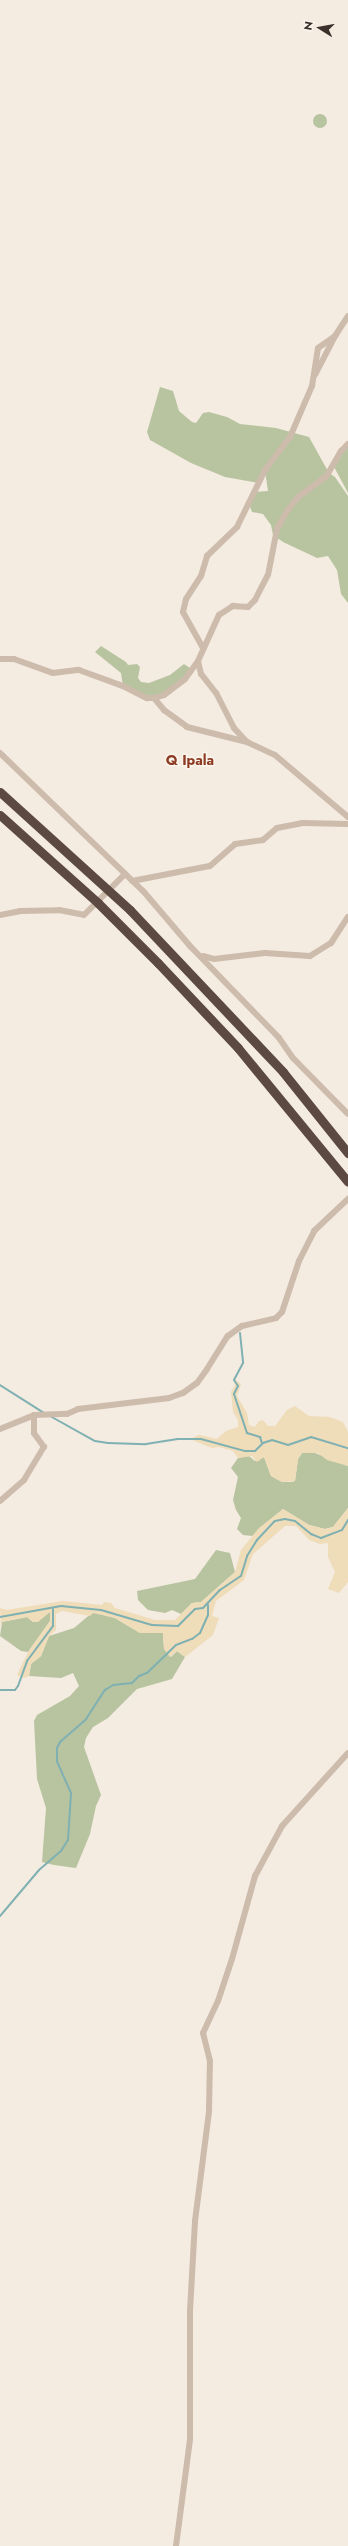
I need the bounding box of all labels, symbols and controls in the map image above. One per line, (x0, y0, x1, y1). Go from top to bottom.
north arrow (300, 8, 340, 48)
text: N (300, 20, 317, 32)
district label: Q Ipala (166, 752, 214, 768)

